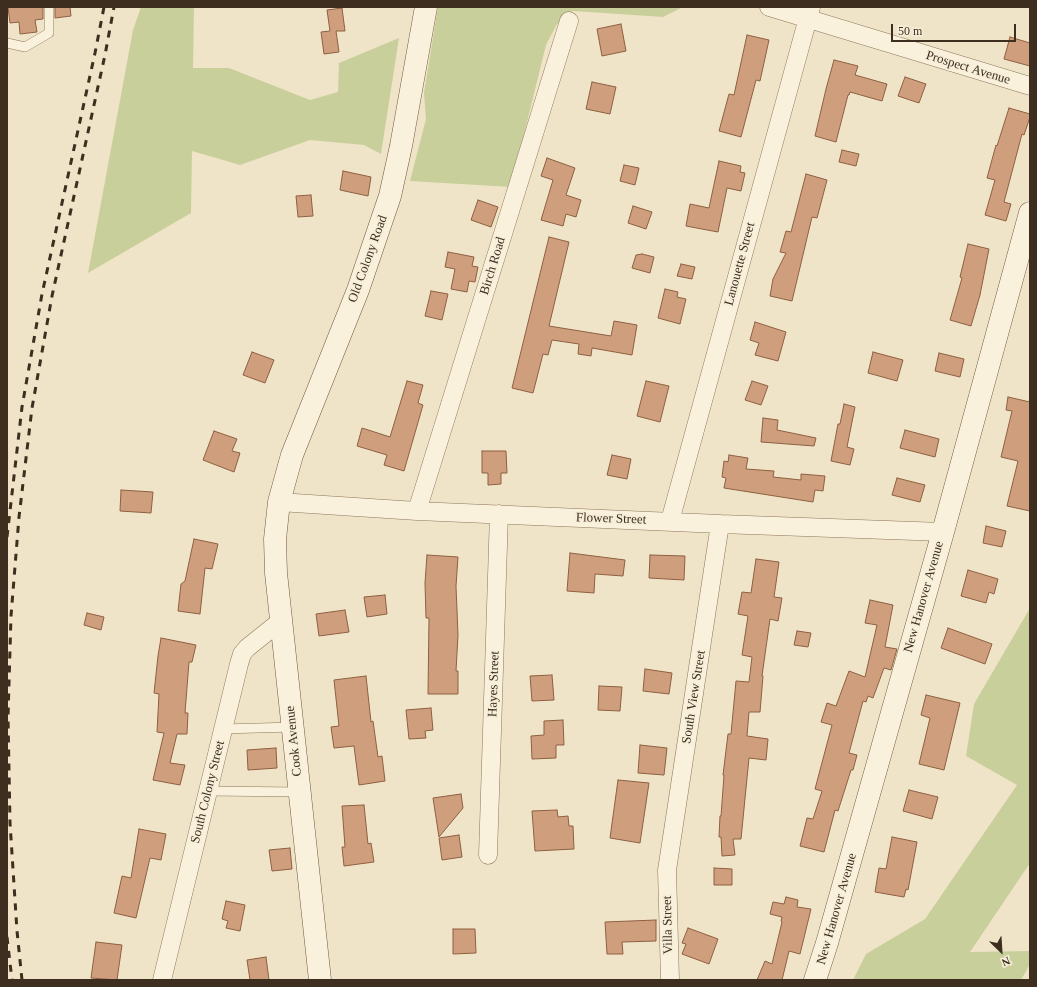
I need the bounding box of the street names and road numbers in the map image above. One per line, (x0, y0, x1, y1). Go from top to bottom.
street label: Prospect Avenue (924, 48, 1012, 88)
street label: Old Colony Road (345, 213, 391, 305)
street label: Lanouette Street (721, 221, 759, 307)
street label: Birch Road (477, 235, 509, 297)
street label: Flower Street (576, 510, 646, 528)
street label: New Hanover Avenue (901, 539, 947, 655)
street label: South View Street (679, 649, 709, 745)
street label: Hayes Street (485, 651, 503, 717)
street label: Cook Avenue (283, 705, 305, 777)
street label: South Colony Street (188, 739, 228, 845)
street label: New Hanover Avenue (814, 851, 860, 967)
street label: Villa Street (660, 895, 676, 955)

